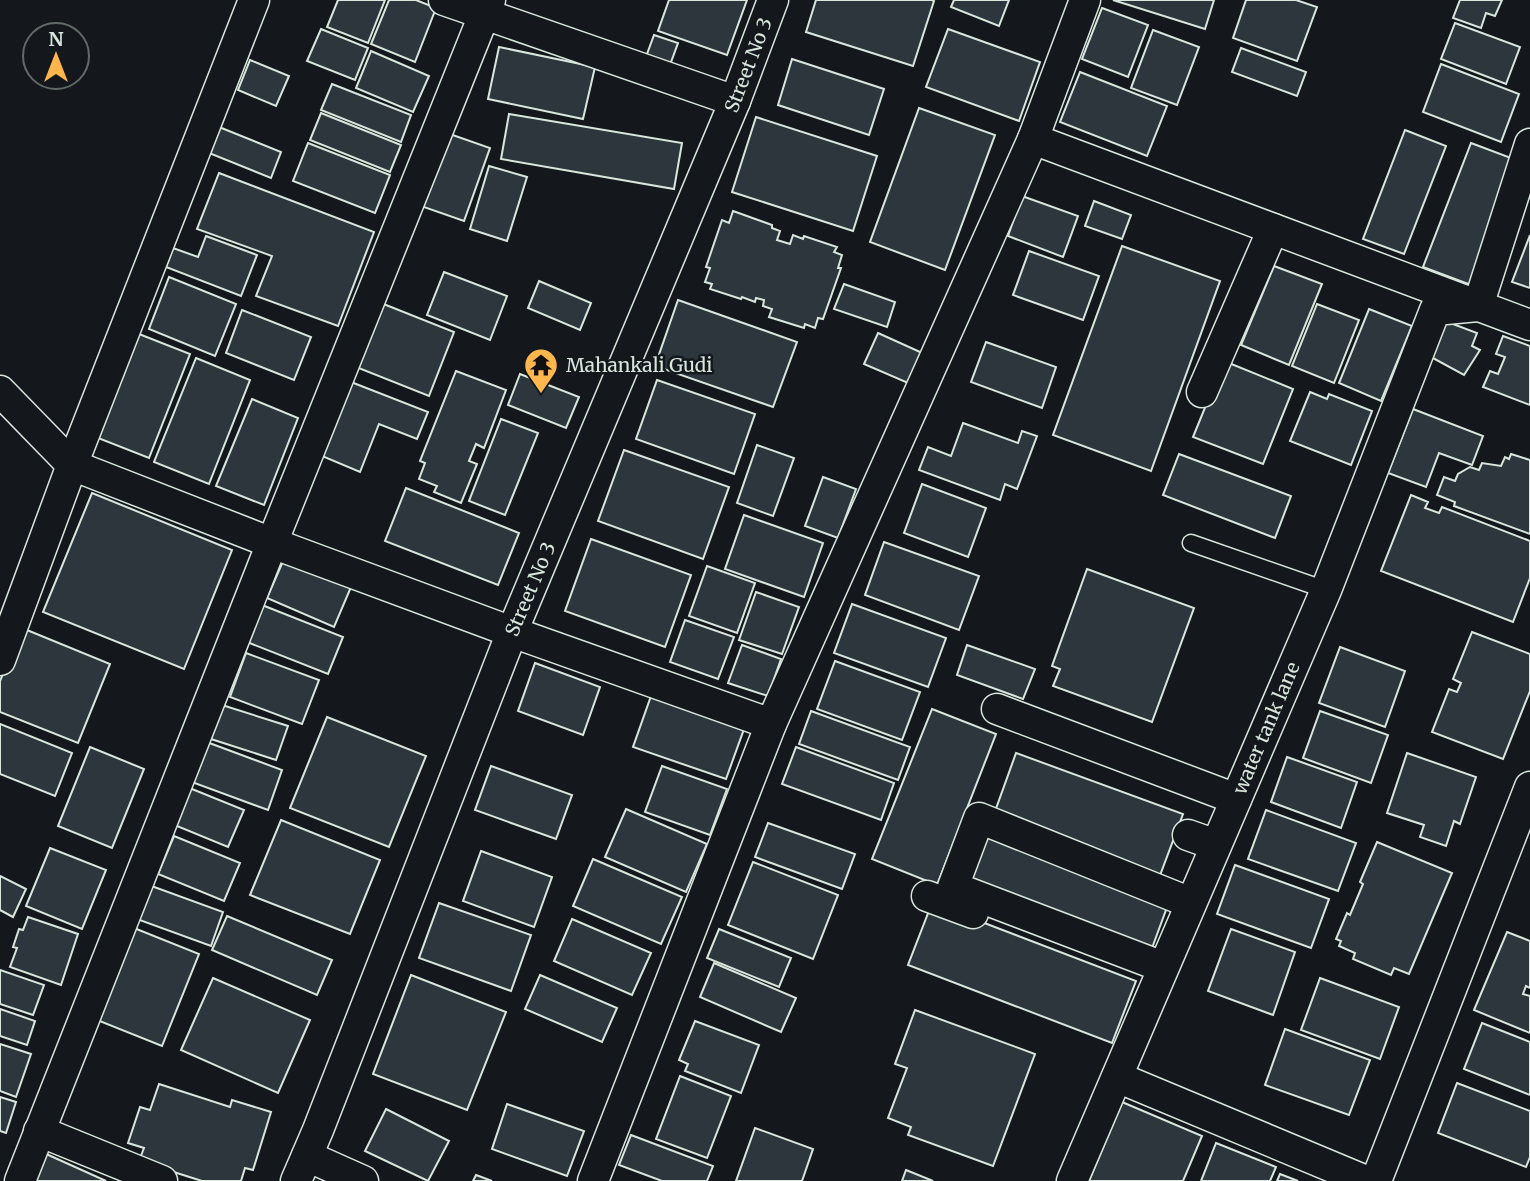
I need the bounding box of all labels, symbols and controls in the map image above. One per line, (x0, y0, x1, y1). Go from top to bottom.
street label: Street No 3 (719, 14, 777, 116)
north arrow (21, 21, 91, 91)
text: N (48, 27, 64, 51)
temple icon: Mahankali Gudi (522, 346, 560, 395)
place label: Mahankali Gudi (566, 353, 712, 377)
street label: Street No 3 (499, 538, 561, 640)
street label: water tank lane (1227, 658, 1305, 799)

